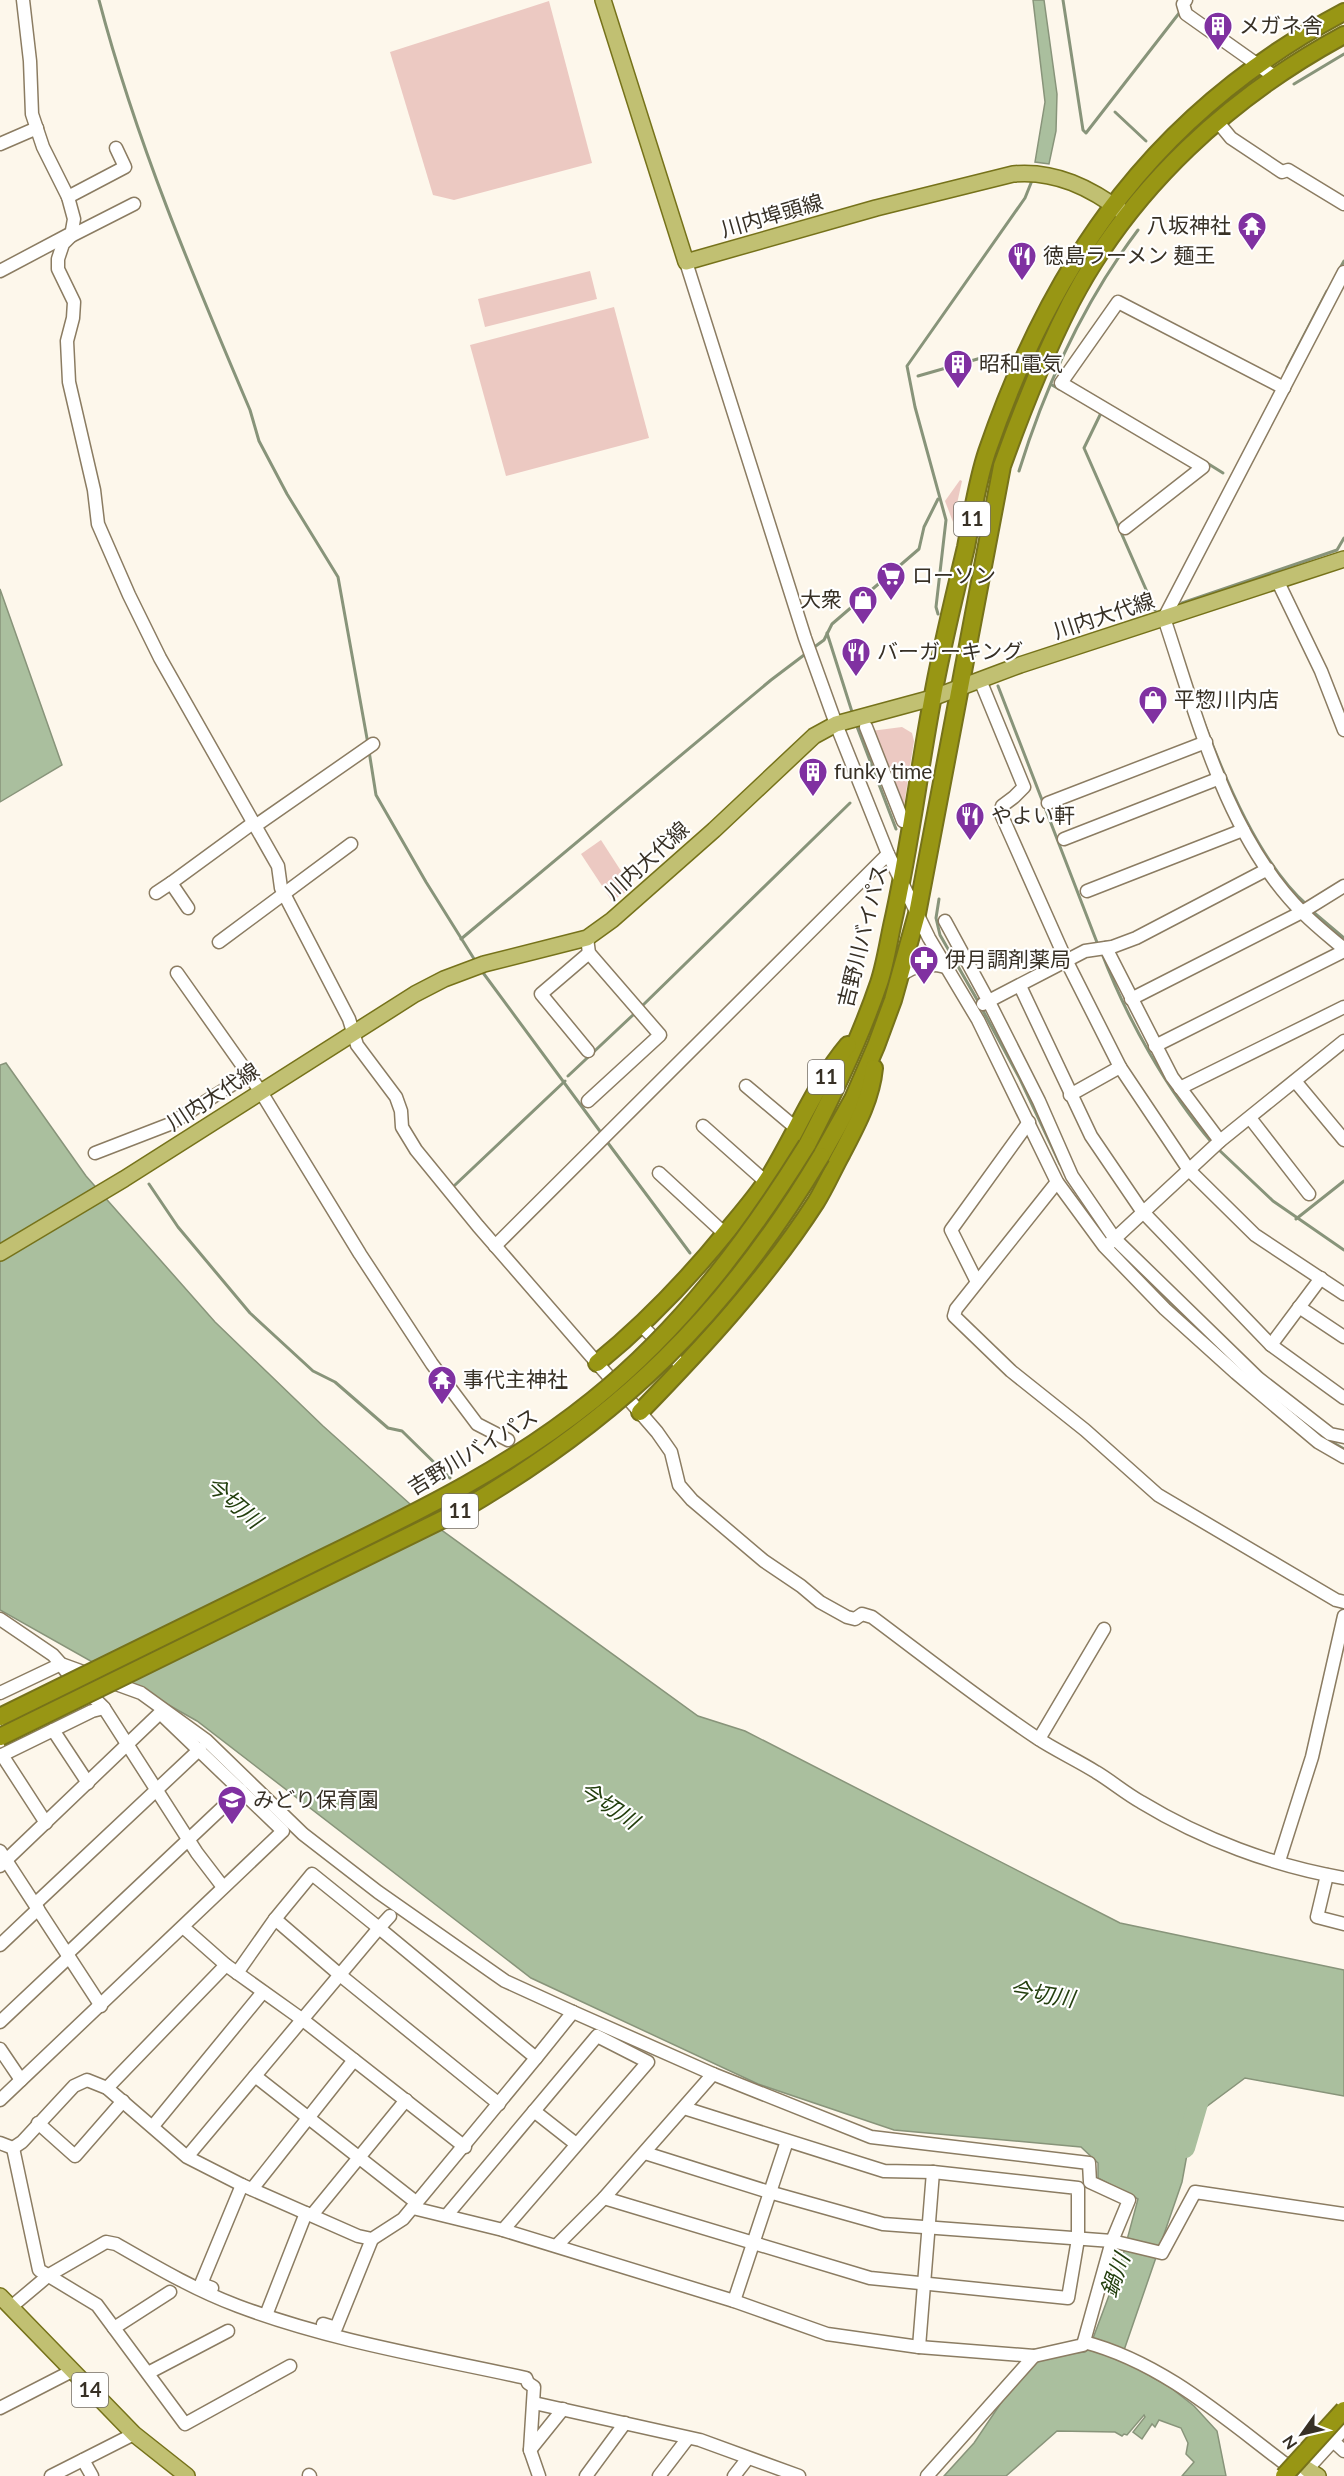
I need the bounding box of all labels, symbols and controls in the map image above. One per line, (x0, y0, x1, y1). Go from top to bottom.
building icon: メガネ舎 (1202, 10, 1234, 52)
place label: メガネ舎 (1239, 12, 1323, 37)
street label: 川内埠頭線 (718, 188, 825, 241)
temple icon: 八坂神社 (1236, 210, 1268, 252)
place label: 八坂神社 (1147, 212, 1231, 237)
restaurant icon: 徳島ラーメン 麺王 (1006, 240, 1038, 282)
place label: 徳島ラーメン 麺王 (1043, 242, 1216, 267)
building icon: 昭和電気 (942, 348, 974, 390)
place label: 昭和電気 (979, 350, 1063, 375)
road number: 11 (954, 502, 990, 536)
supermarket icon: ローソン (875, 560, 907, 602)
place label: ローソン (912, 562, 996, 587)
shop icon: 大衆 (847, 584, 879, 626)
place label: 大衆 (800, 586, 842, 611)
street label: 川内大代線 (1050, 586, 1157, 643)
restaurant icon: バーガーキング (840, 636, 872, 678)
place label: バーガーキング (877, 638, 1023, 663)
shop icon: 平惣川内店 (1137, 684, 1169, 726)
place label: 平惣川内店 (1174, 686, 1279, 711)
building icon: funky time (797, 756, 829, 798)
place label: funky time (834, 758, 932, 783)
restaurant icon: やよい軒 (954, 800, 986, 842)
place label: やよい軒 (991, 802, 1075, 827)
street label: 川内大代線 (599, 815, 693, 904)
street label: 吉野川バイパス (832, 861, 891, 1010)
pharmacy icon: 伊月調剤薬局 (908, 944, 940, 986)
place label: 伊月調剤薬局 (945, 946, 1071, 971)
street label: 川内大代線 (161, 1057, 263, 1135)
road number: 11 (808, 1060, 844, 1094)
temple icon: 事代主神社 (426, 1364, 458, 1406)
place label: 事代主神社 (463, 1366, 568, 1391)
street label: 吉野川バイパス (403, 1402, 541, 1499)
water label: 今切川 (201, 1470, 270, 1535)
road number: 11 (442, 1494, 478, 1528)
water label: 今切川 (574, 1775, 646, 1835)
school or university icon: みどり保育園 (216, 1784, 248, 1826)
place label: みどり保育園 (253, 1786, 379, 1811)
water label: 今切川 (1007, 1975, 1079, 2012)
water label: 鍋川 (1094, 2248, 1135, 2300)
road number: 14 (72, 2373, 108, 2407)
north arrow (1272, 2404, 1332, 2464)
text: N (1278, 2432, 1300, 2453)

